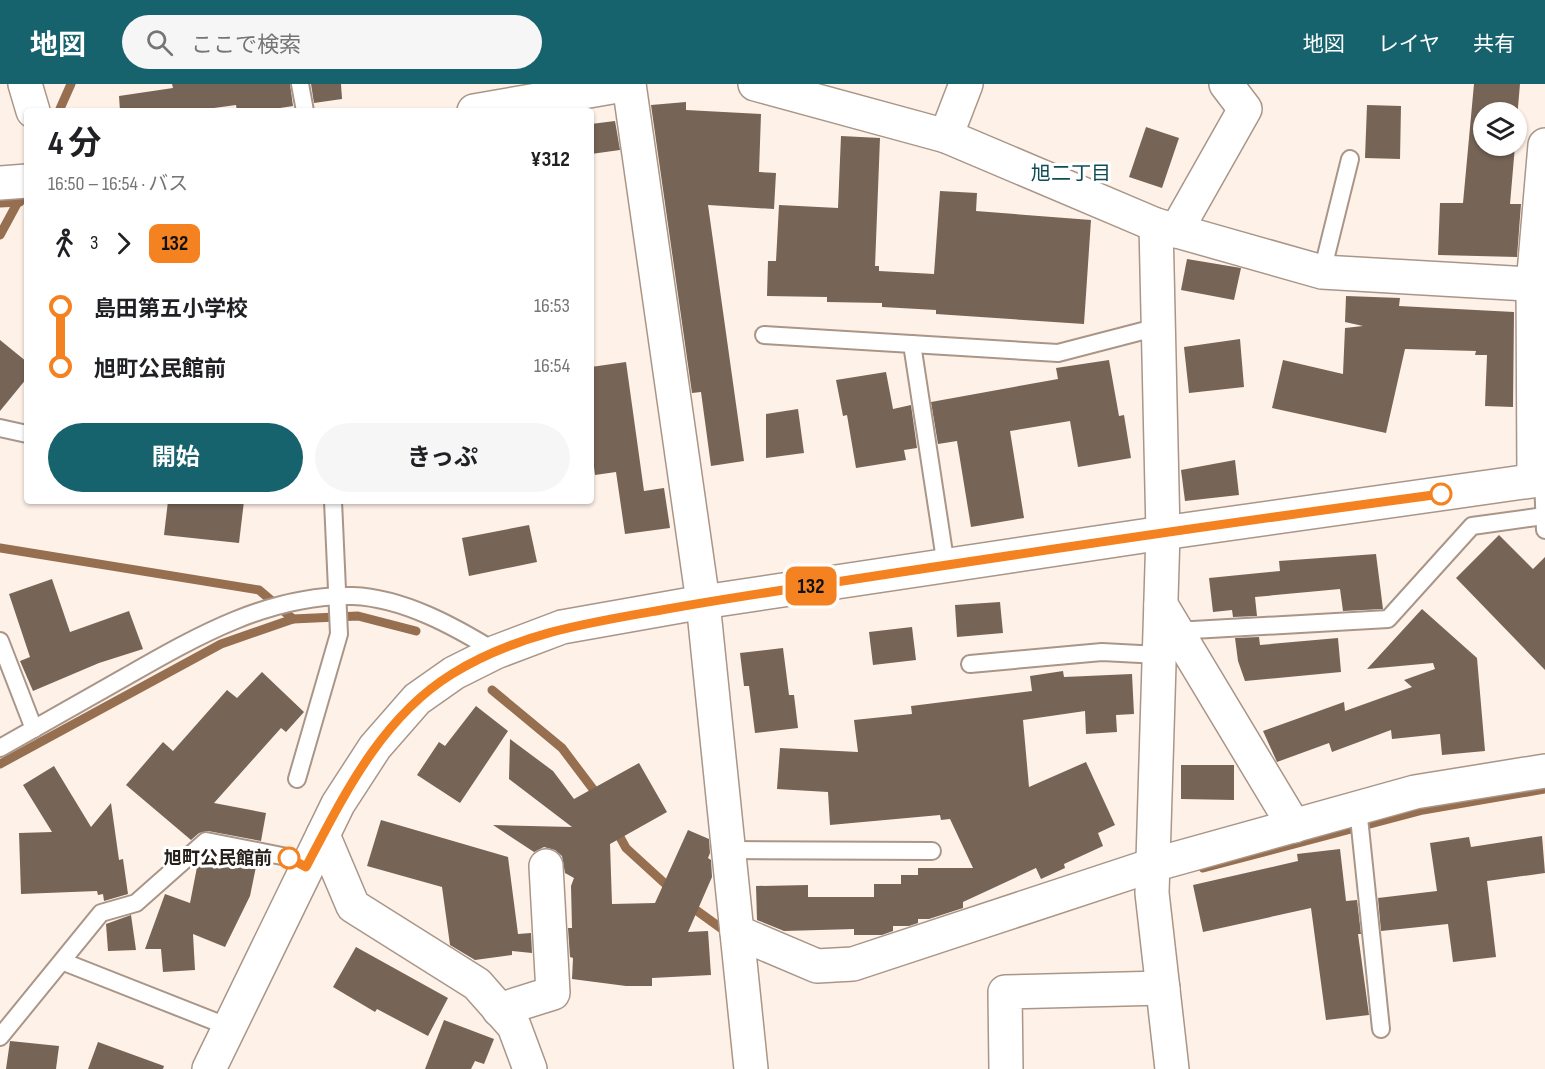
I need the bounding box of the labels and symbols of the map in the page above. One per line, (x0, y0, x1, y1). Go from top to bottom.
district label: 旭二丁目 (1031, 162, 1111, 186)
unlabelled marker (1430, 483, 1452, 505)
line badge: 132 (776, 566, 846, 606)
marker: 旭町公民館前 (278, 847, 300, 869)
place label: 旭町公民館前 (164, 848, 272, 869)

